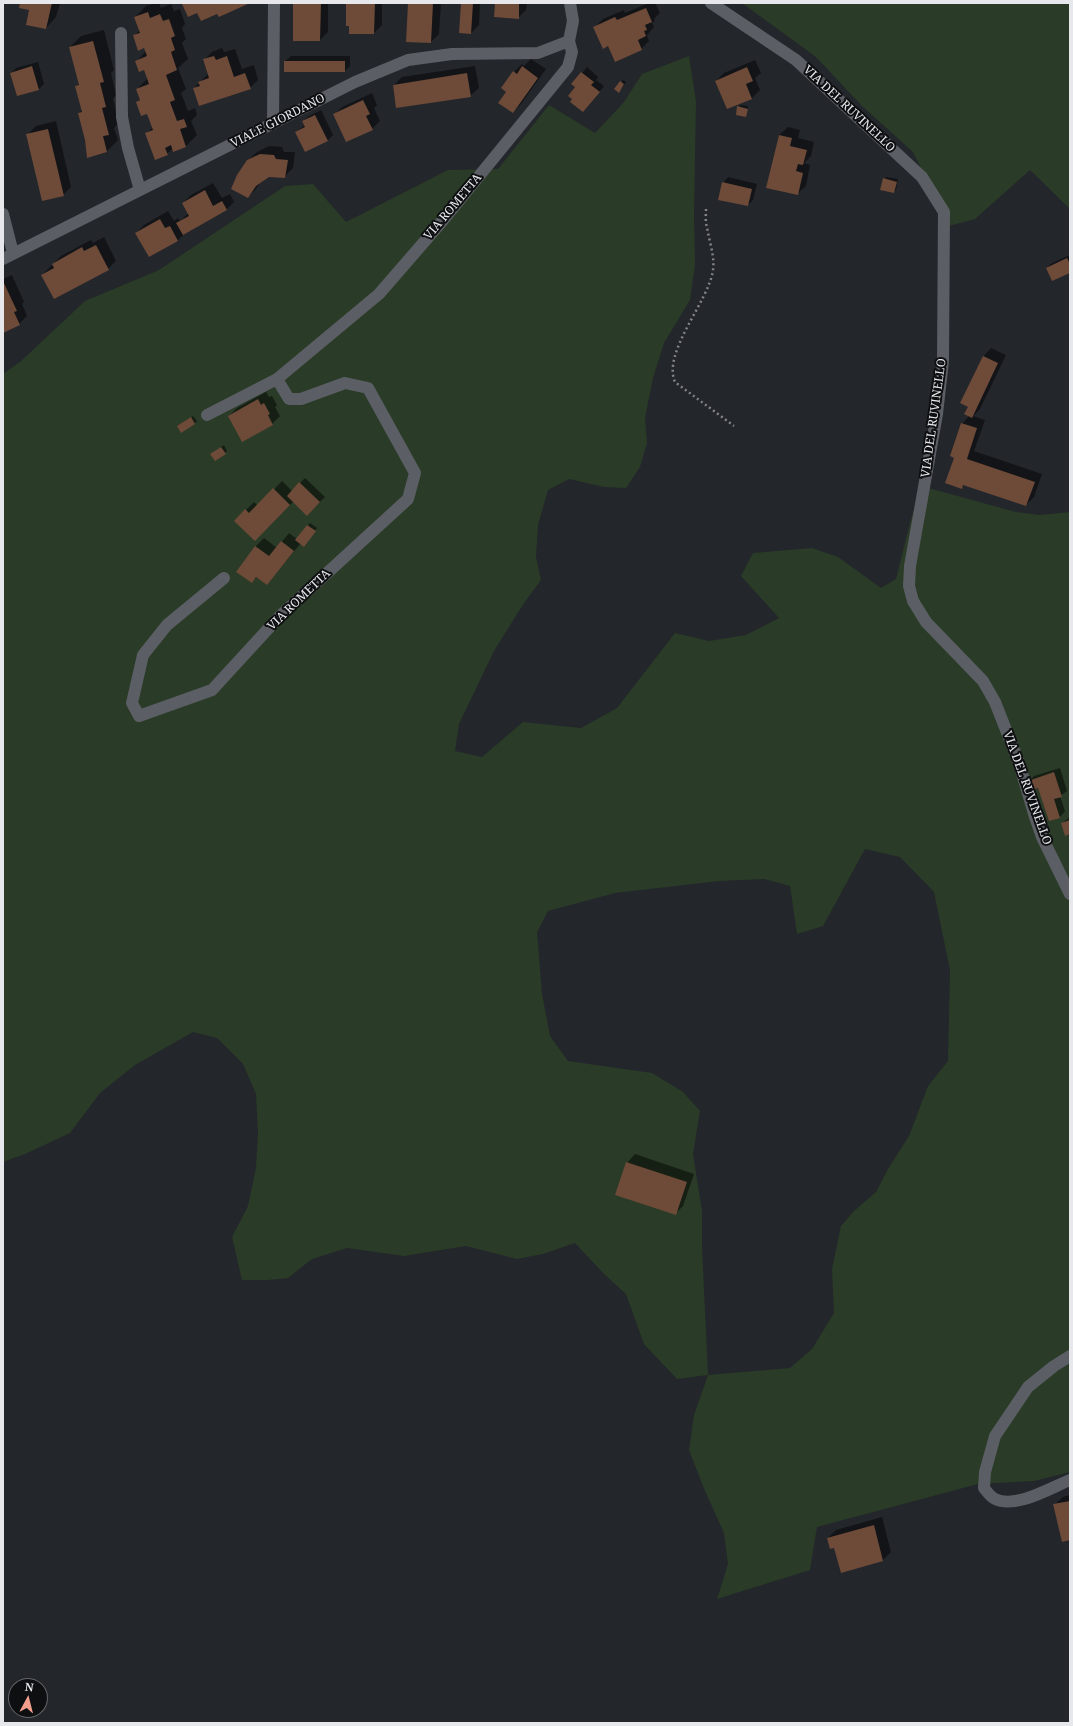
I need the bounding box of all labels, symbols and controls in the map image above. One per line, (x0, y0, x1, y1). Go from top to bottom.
street label: VIA DEL RUVINELLO (800, 63, 898, 155)
street label: VIALE GIORDANO (228, 91, 328, 151)
street label: VIA ROMETTA (421, 171, 485, 243)
street label: VIA DEL RUVINELLO (919, 357, 949, 479)
street label: VIA ROMETTA (265, 566, 333, 634)
street label: VIA DEL RUVINELLO (1000, 729, 1054, 847)
north arrow (8, 1678, 48, 1718)
text: N (24, 1679, 35, 1695)

